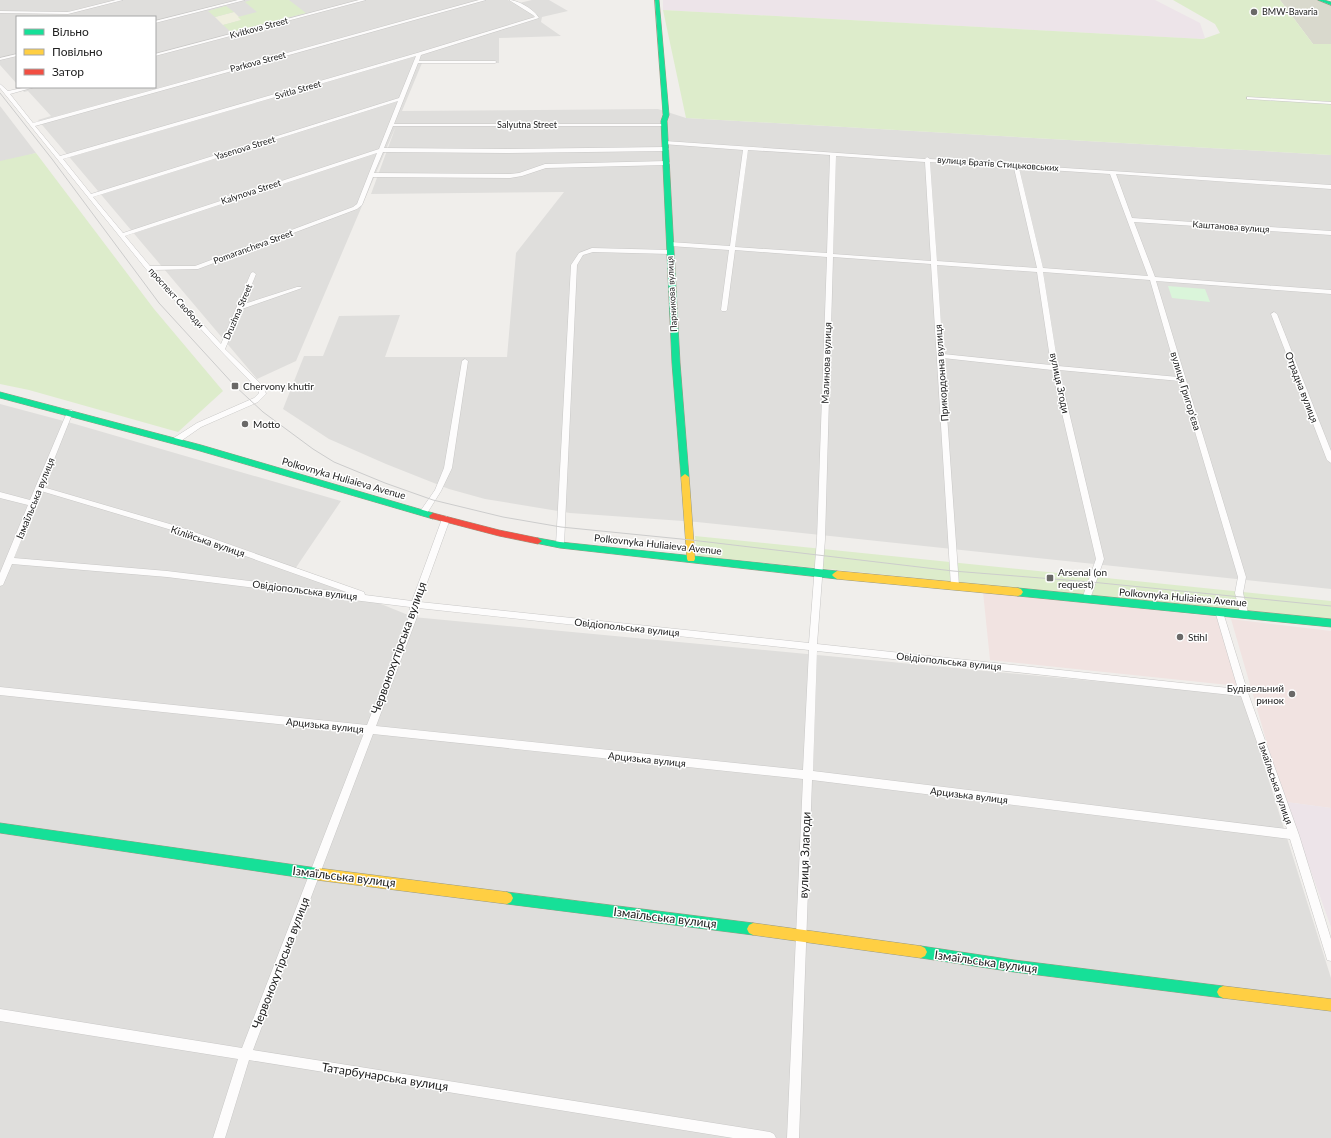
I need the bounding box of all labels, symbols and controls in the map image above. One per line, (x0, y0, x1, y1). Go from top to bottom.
place label: BMW-Bavaria (1262, 6, 1318, 17)
marker: BMW-Bavaria (1249, 7, 1259, 17)
street label: Kvitkova Street (229, 14, 290, 41)
legend (16, 16, 156, 88)
text: Вільно (52, 24, 89, 39)
text: Повільно (52, 44, 103, 59)
street label: Parkova Street (229, 49, 288, 74)
text: Затор (52, 64, 84, 79)
street label: Svitla Street (274, 78, 323, 101)
street label: Salyutna Street (497, 119, 558, 130)
street label: Yasenova Street (213, 133, 277, 162)
street label: вулиця Братів Стицьковських (937, 154, 1060, 173)
street label: Kalynova Street (220, 176, 283, 206)
street label: Каштанова вулиця (1192, 218, 1270, 235)
street label: Pomarancheva Street (212, 227, 295, 266)
street label: Парникова вулиця (664, 256, 679, 332)
street label: проспект Свободи (146, 265, 206, 330)
street label: Druzhna Street (221, 282, 255, 341)
street label: Малинова вулиця (819, 322, 833, 404)
street label: Прикордонна вулиця (932, 324, 950, 422)
street label: вулиця Григор'єва (1168, 350, 1204, 432)
street label: Отрадна вулиця (1283, 350, 1321, 424)
street label: вулиця Згоди (1048, 352, 1072, 415)
place label: Chervony khutir (243, 380, 314, 392)
marker: Chervony khutir (230, 381, 240, 391)
place label: Motto (253, 418, 281, 430)
marker: Motto (240, 419, 250, 429)
street label: Polkovnyka Huliaieva Avenue (281, 455, 407, 501)
street label: Ізмаїльська вулиця (13, 456, 57, 540)
street label: Кілійська вулиця (169, 523, 247, 559)
street label: Polkovnyka Huliaieva Avenue (594, 531, 722, 557)
place label: Arsenal (on request) (1058, 566, 1107, 590)
marker: Arsenal (on request) (1045, 573, 1055, 583)
street label: Овідіопольська вулиця (252, 578, 358, 602)
street label: Червонохутірська вулиця (368, 579, 430, 716)
street label: Polkovnyka Huliaieva Avenue (1119, 585, 1247, 609)
street label: Овідіопольська вулиця (574, 616, 680, 638)
place label: Stihl (1188, 631, 1207, 643)
marker: Stihl (1175, 632, 1185, 642)
street label: Овідіопольська вулиця (896, 650, 1002, 672)
place label: Будівельний ринок (1227, 682, 1285, 706)
marker: Будівельний ринок (1287, 689, 1297, 699)
street label: Арцизька вулиця (285, 715, 365, 735)
street label: Ізмаїльська вулиця (1256, 740, 1296, 826)
street label: Арцизька вулиця (607, 749, 687, 769)
street label: Арцизька вулиця (929, 784, 1009, 806)
street label: вулиця Злагоди (795, 811, 814, 899)
street label: Ізмаїльська вулиця (292, 863, 397, 890)
street label: Червонохутірська вулиця (248, 895, 313, 1031)
street label: Ізмаїльська вулиця (613, 904, 718, 931)
street label: Ізмаїльська вулиця (934, 947, 1039, 976)
street label: Татарбунарська вулиця (321, 1059, 449, 1094)

